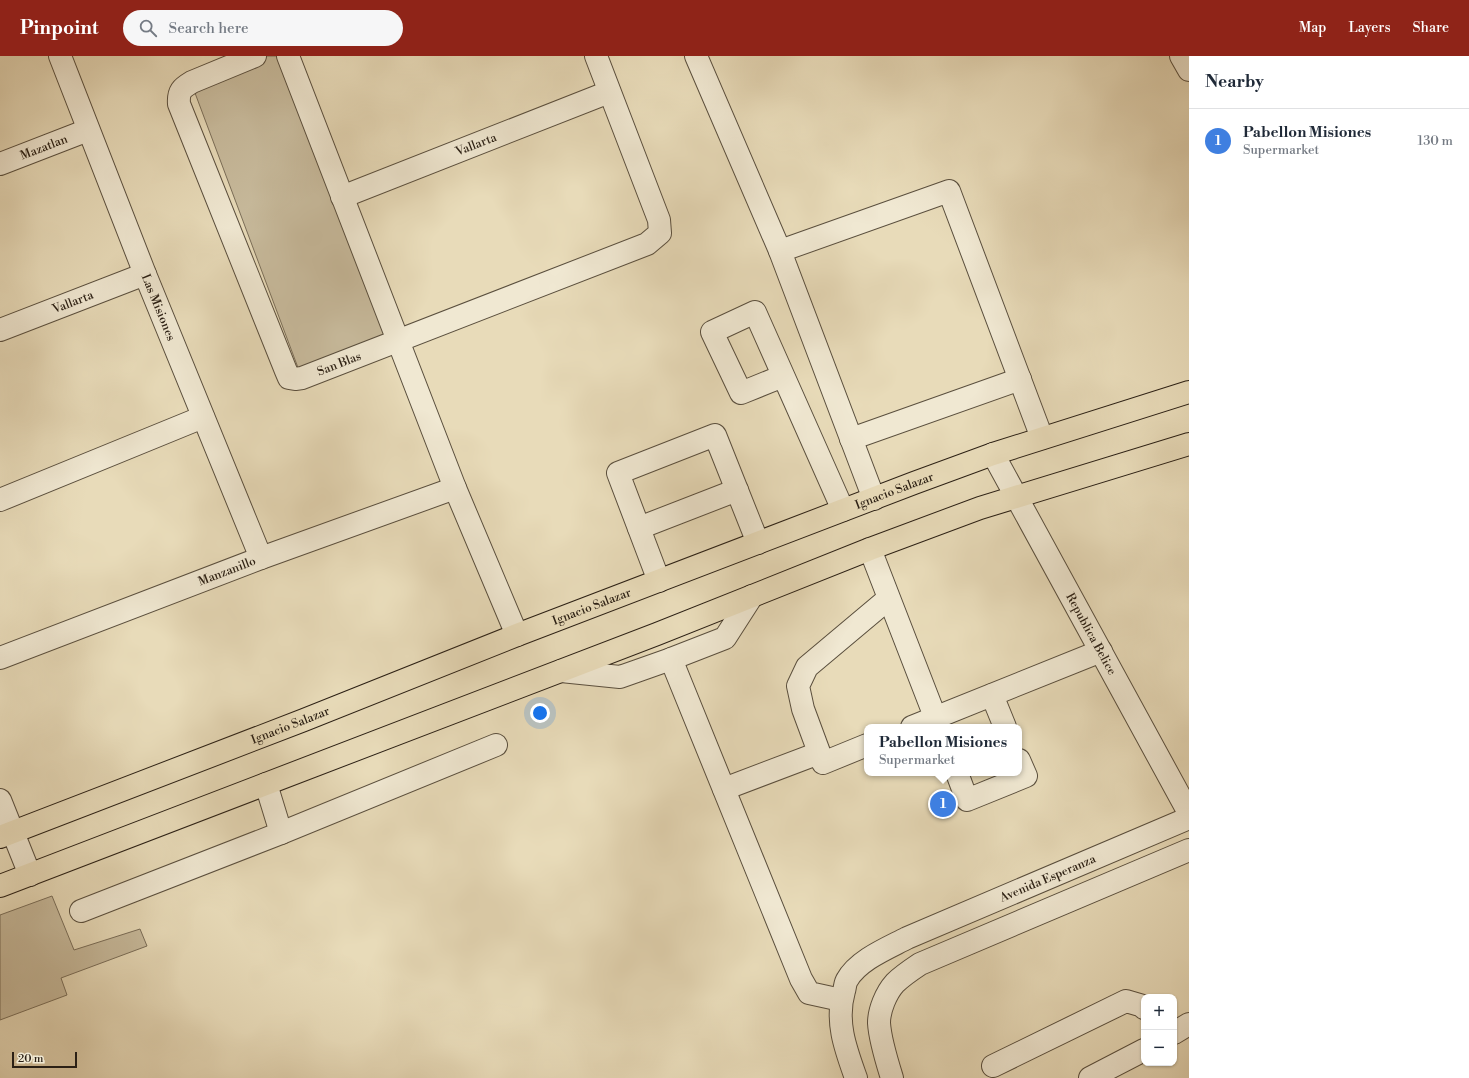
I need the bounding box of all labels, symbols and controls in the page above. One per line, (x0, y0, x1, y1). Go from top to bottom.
search box (123, 10, 403, 46)
text: Pinpoint (20, 16, 99, 40)
icon: search (137, 17, 159, 39)
text: Search here (169, 19, 249, 38)
text: Map (1299, 19, 1326, 37)
text: Layers (1348, 19, 1391, 37)
text: Share (1413, 19, 1449, 37)
text: Nearby (1205, 71, 1264, 93)
text: Pabellon Misiones (1243, 123, 1371, 142)
street label: Vallarta (452, 129, 500, 159)
street label: Mazatlan (18, 131, 70, 163)
text: 1 (1215, 133, 1221, 149)
text: 130 m (1418, 133, 1453, 149)
text: Supermarket (1243, 142, 1319, 158)
street label: Las Misiones (138, 272, 179, 343)
street label: Vallarta (49, 287, 96, 317)
street label: San Blas (315, 348, 363, 379)
street label: Ignacio Salazar (853, 469, 936, 512)
street label: Manzanillo (196, 553, 258, 589)
street label: Ignacio Salazar (550, 585, 633, 628)
street label: Republica Belice (1063, 590, 1120, 678)
street label: Ignacio Salazar (249, 703, 332, 747)
your location (530, 703, 550, 723)
popup (864, 724, 1022, 776)
text: Pabellon Misiones (879, 733, 1007, 752)
text: Supermarket (879, 752, 955, 768)
pin: 1 (930, 789, 956, 819)
street label: Avenida Esperanza (997, 851, 1099, 906)
map controls (1141, 994, 1177, 1066)
button: + (1141, 994, 1177, 1030)
button: − (1141, 1030, 1177, 1066)
scale bar (12, 1050, 77, 1069)
text: 20 m (18, 1052, 43, 1066)

